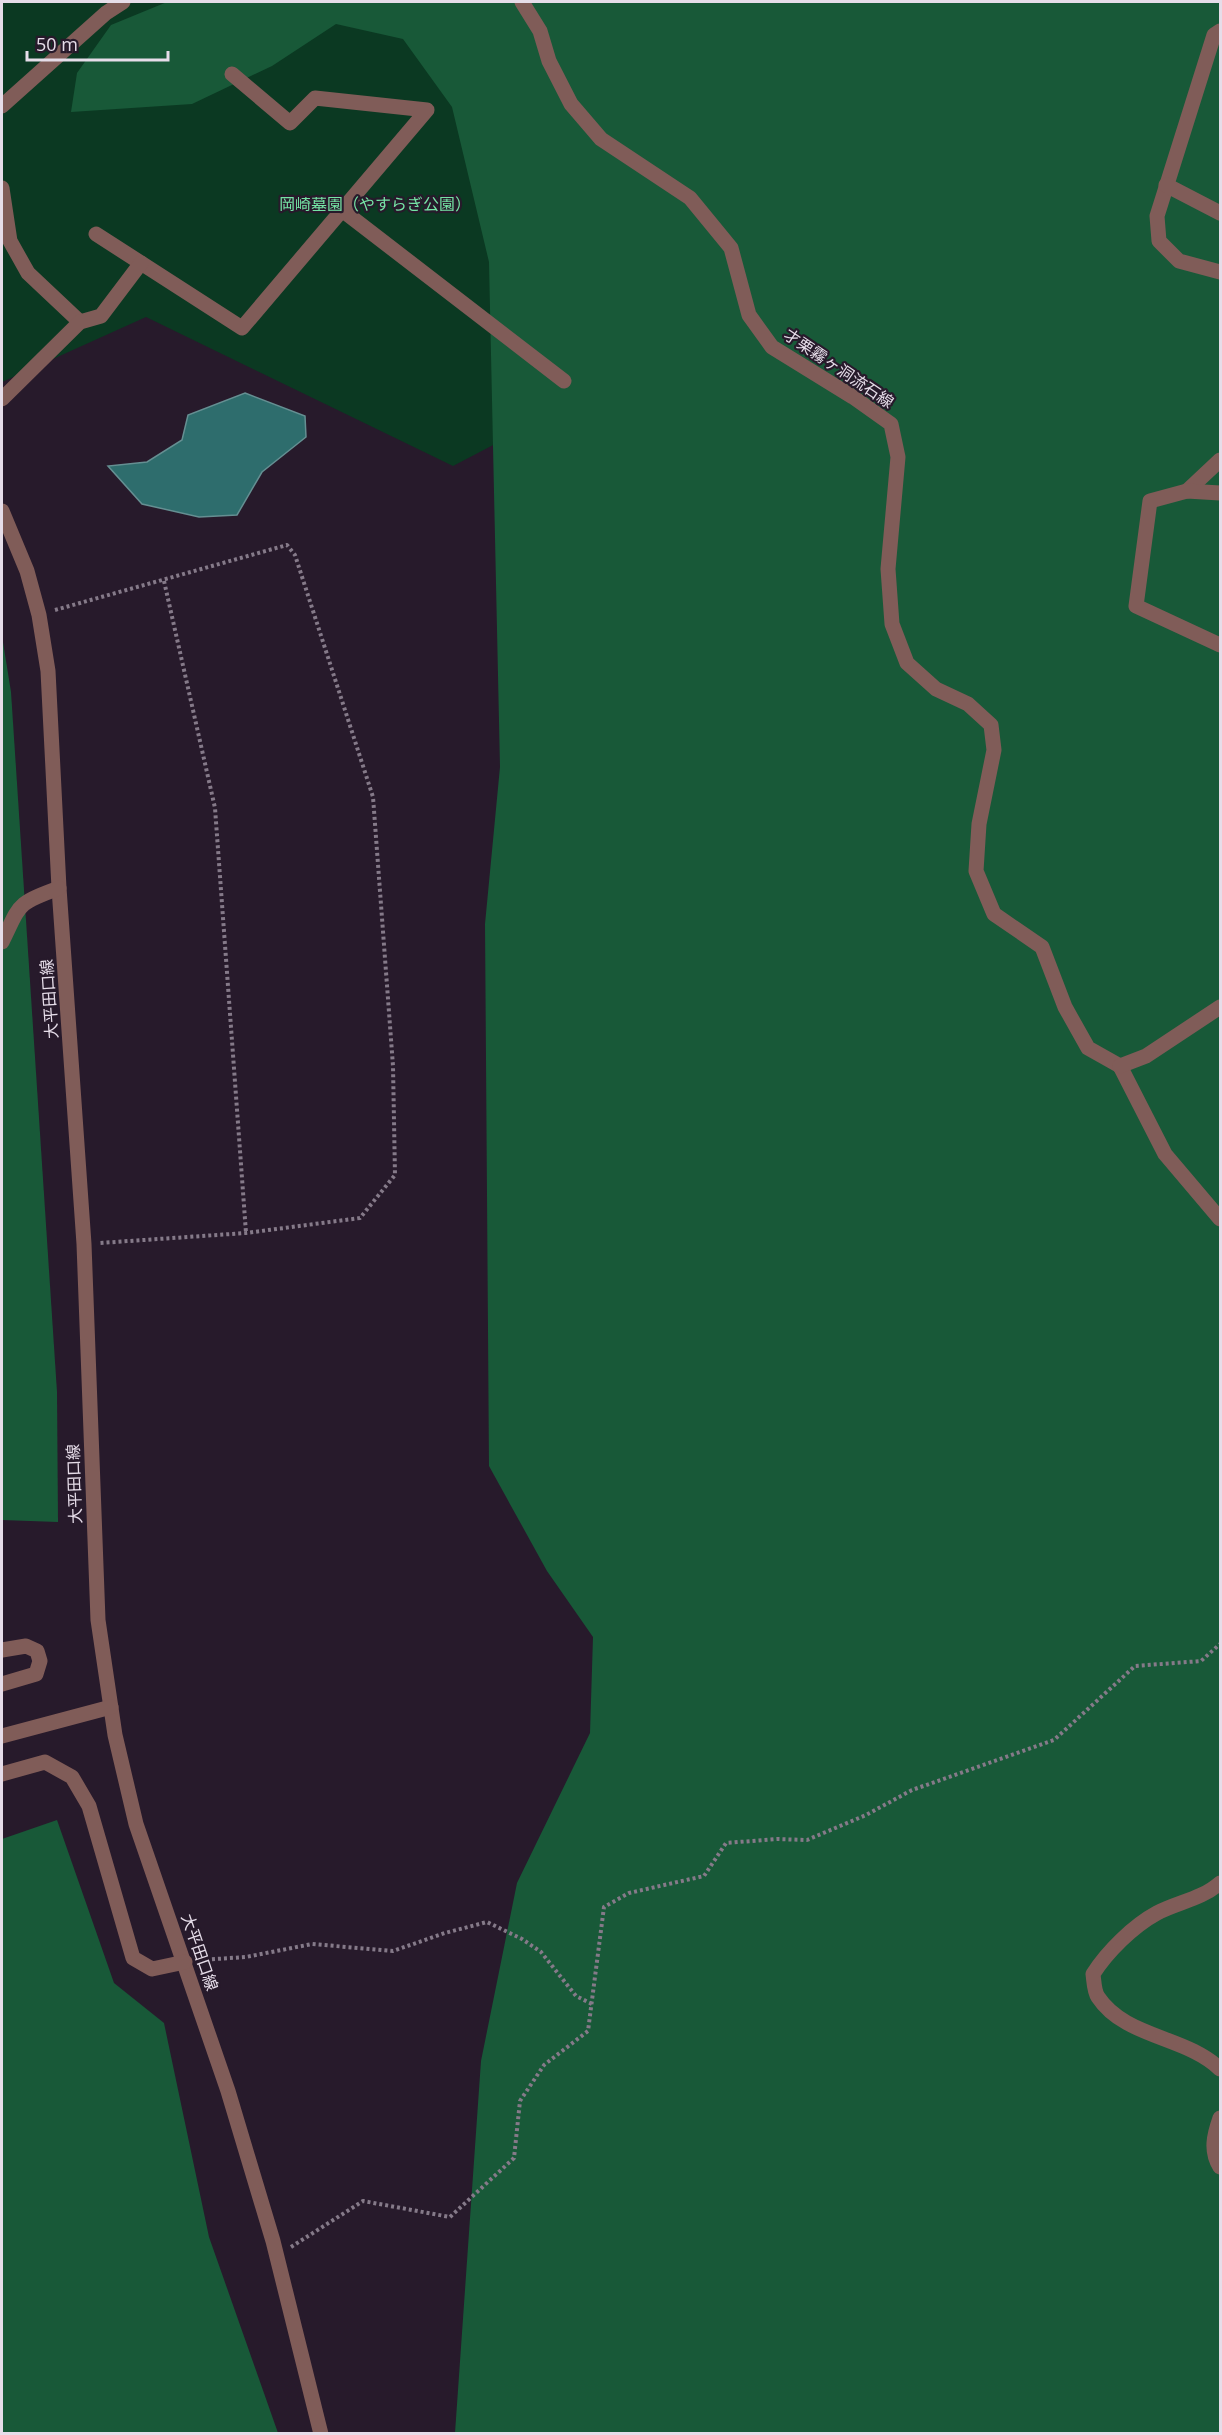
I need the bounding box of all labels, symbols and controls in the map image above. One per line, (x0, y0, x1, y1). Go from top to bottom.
scale bar (27, 24, 168, 62)
text: 50 m (36, 32, 78, 56)
park label: 岡崎墓園（やすらぎ公園） (279, 193, 471, 215)
street label: 才栗霧ヶ洞流石線 (780, 323, 898, 413)
street label: 大平田口線 (35, 958, 63, 1040)
street label: 大平田口線 (62, 1444, 86, 1524)
street label: 大平田口線 (177, 1911, 223, 1993)

